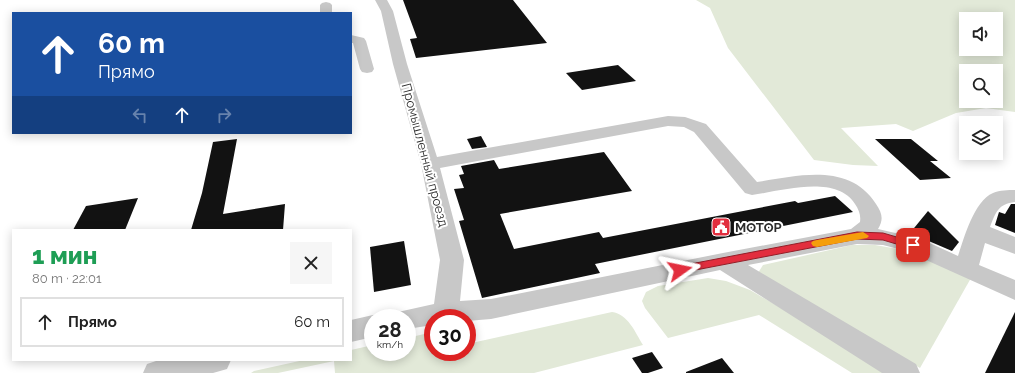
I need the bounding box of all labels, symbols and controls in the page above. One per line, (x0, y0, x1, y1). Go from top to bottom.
map controls (959, 12, 1003, 160)
button: sound (959, 12, 1003, 56)
text: 60 m (98, 27, 165, 60)
icon: ahead (32, 28, 84, 80)
text: Прямо (98, 61, 155, 82)
button: search (959, 64, 1003, 108)
street label: Промышленный проезд (399, 82, 451, 229)
icon: left (129, 104, 151, 126)
icon: ahead (171, 104, 193, 126)
icon: right (213, 104, 235, 126)
button: layers (959, 116, 1003, 160)
public building icon: МОТОР (710, 216, 732, 238)
place label: МОТОР (735, 220, 782, 235)
pin (896, 228, 930, 262)
icon: arrive (902, 234, 924, 256)
text: 1 мин (32, 241, 97, 270)
button: close (290, 242, 332, 284)
position arrow (659, 249, 701, 291)
text: 80 m · 22:01 (32, 271, 102, 286)
speed limit sign: 30 (424, 309, 476, 361)
icon: ahead (34, 311, 56, 333)
text: Прямо (68, 313, 117, 331)
text: 60 m (294, 313, 330, 331)
text: 28 (378, 318, 402, 342)
text: km/h (377, 339, 403, 350)

